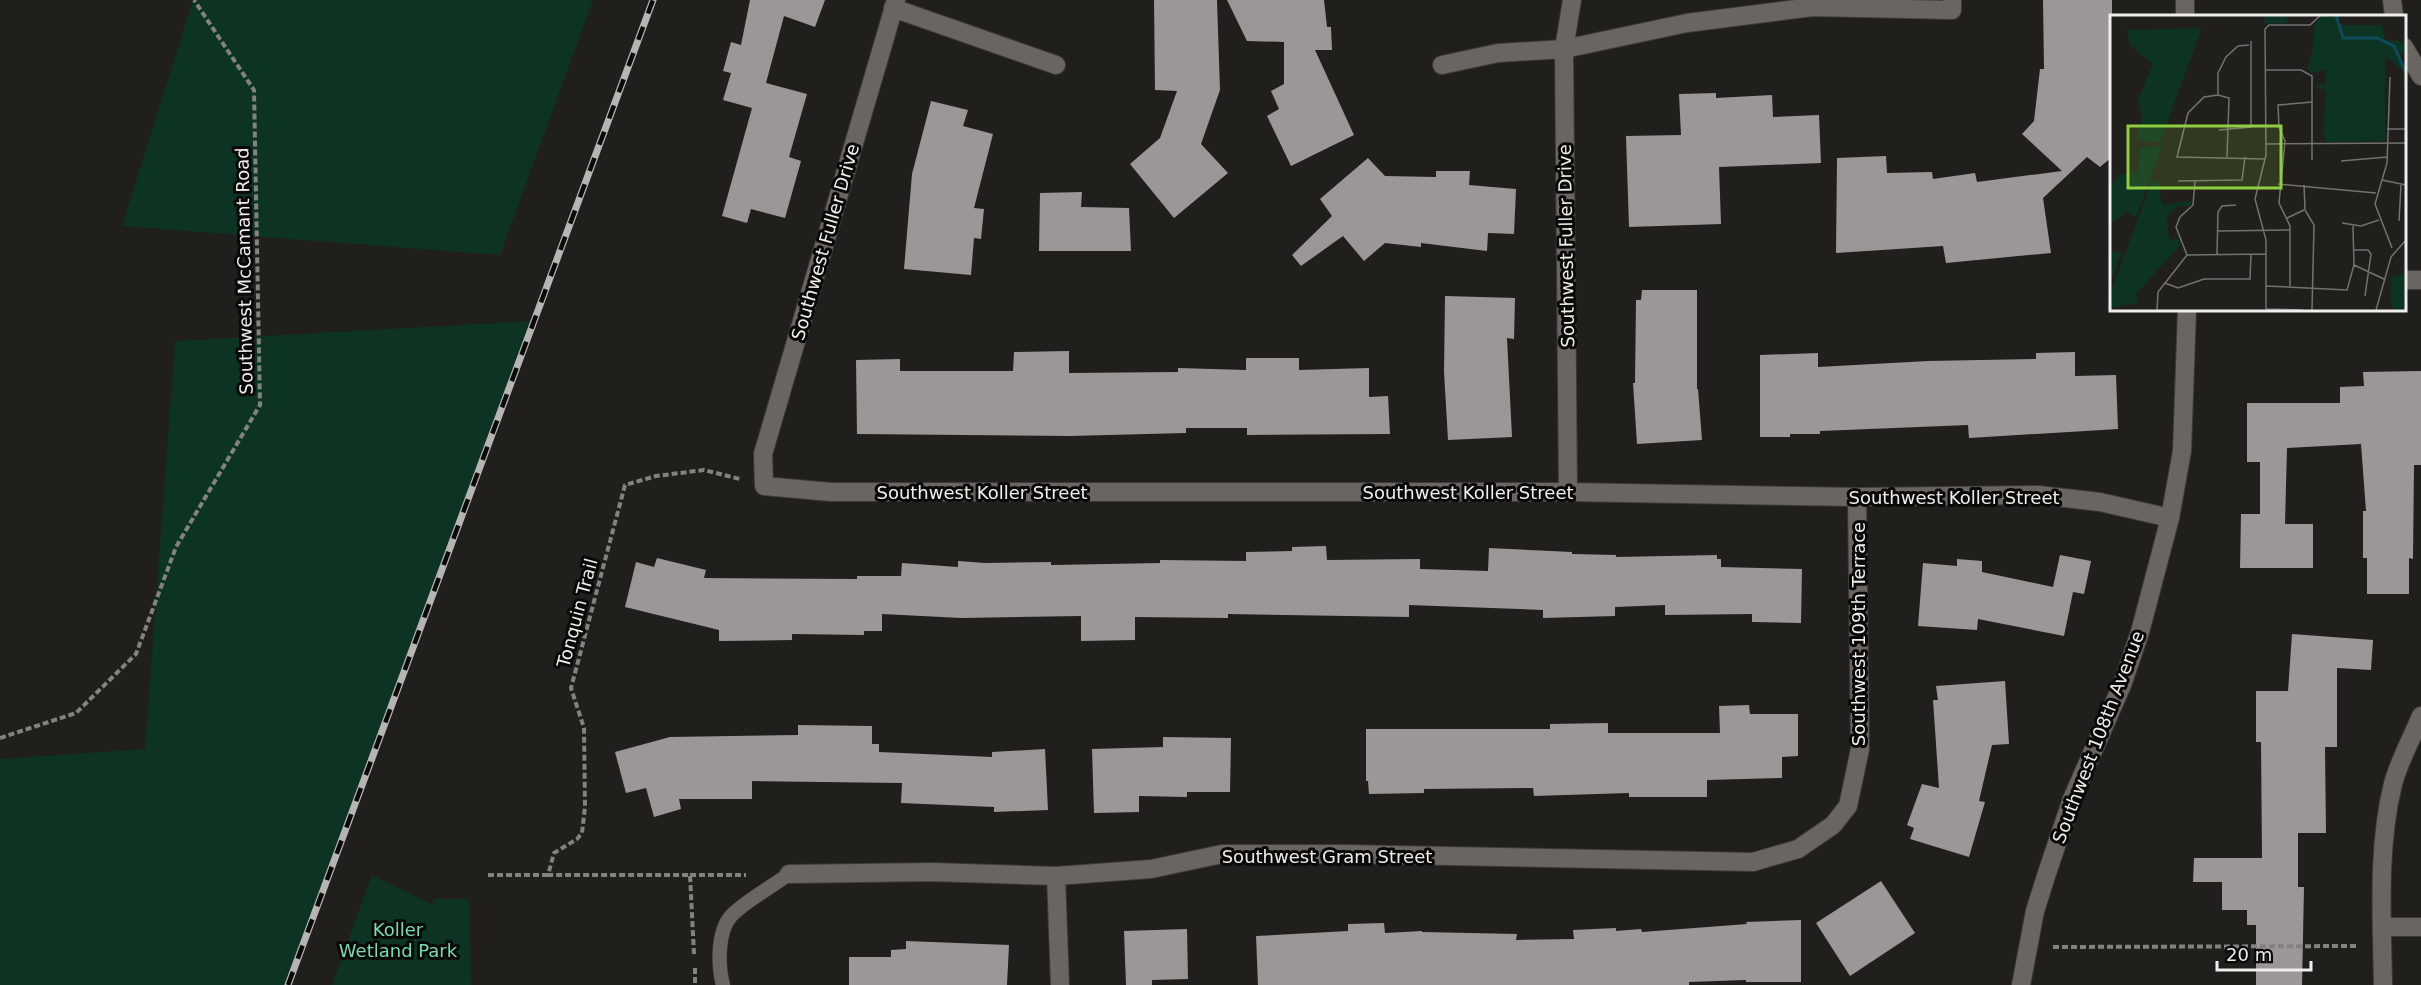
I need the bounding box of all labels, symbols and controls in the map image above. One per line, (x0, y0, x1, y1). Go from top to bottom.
inset map (2110, 15, 2406, 310)
street label: Southwest Fuller Drive (787, 141, 863, 343)
street label: Southwest Fuller Drive (1554, 144, 1578, 348)
street label: Southwest McCamant Road (231, 147, 257, 395)
street label: Southwest Koller Street (876, 482, 1088, 503)
street label: Southwest Koller Street (1362, 482, 1574, 503)
street label: Southwest Koller Street (1848, 487, 2060, 508)
street label: Southwest 109th Terrace (1848, 522, 1869, 746)
street label: Tonquin Trail (552, 556, 602, 671)
street label: Southwest 108th Avenue (2048, 628, 2148, 846)
street label: Southwest Gram Street (1222, 846, 1432, 867)
park label: Koller Wetland Park (339, 919, 458, 961)
scale bar (2217, 934, 2312, 972)
text: 20 m (2226, 944, 2272, 965)

